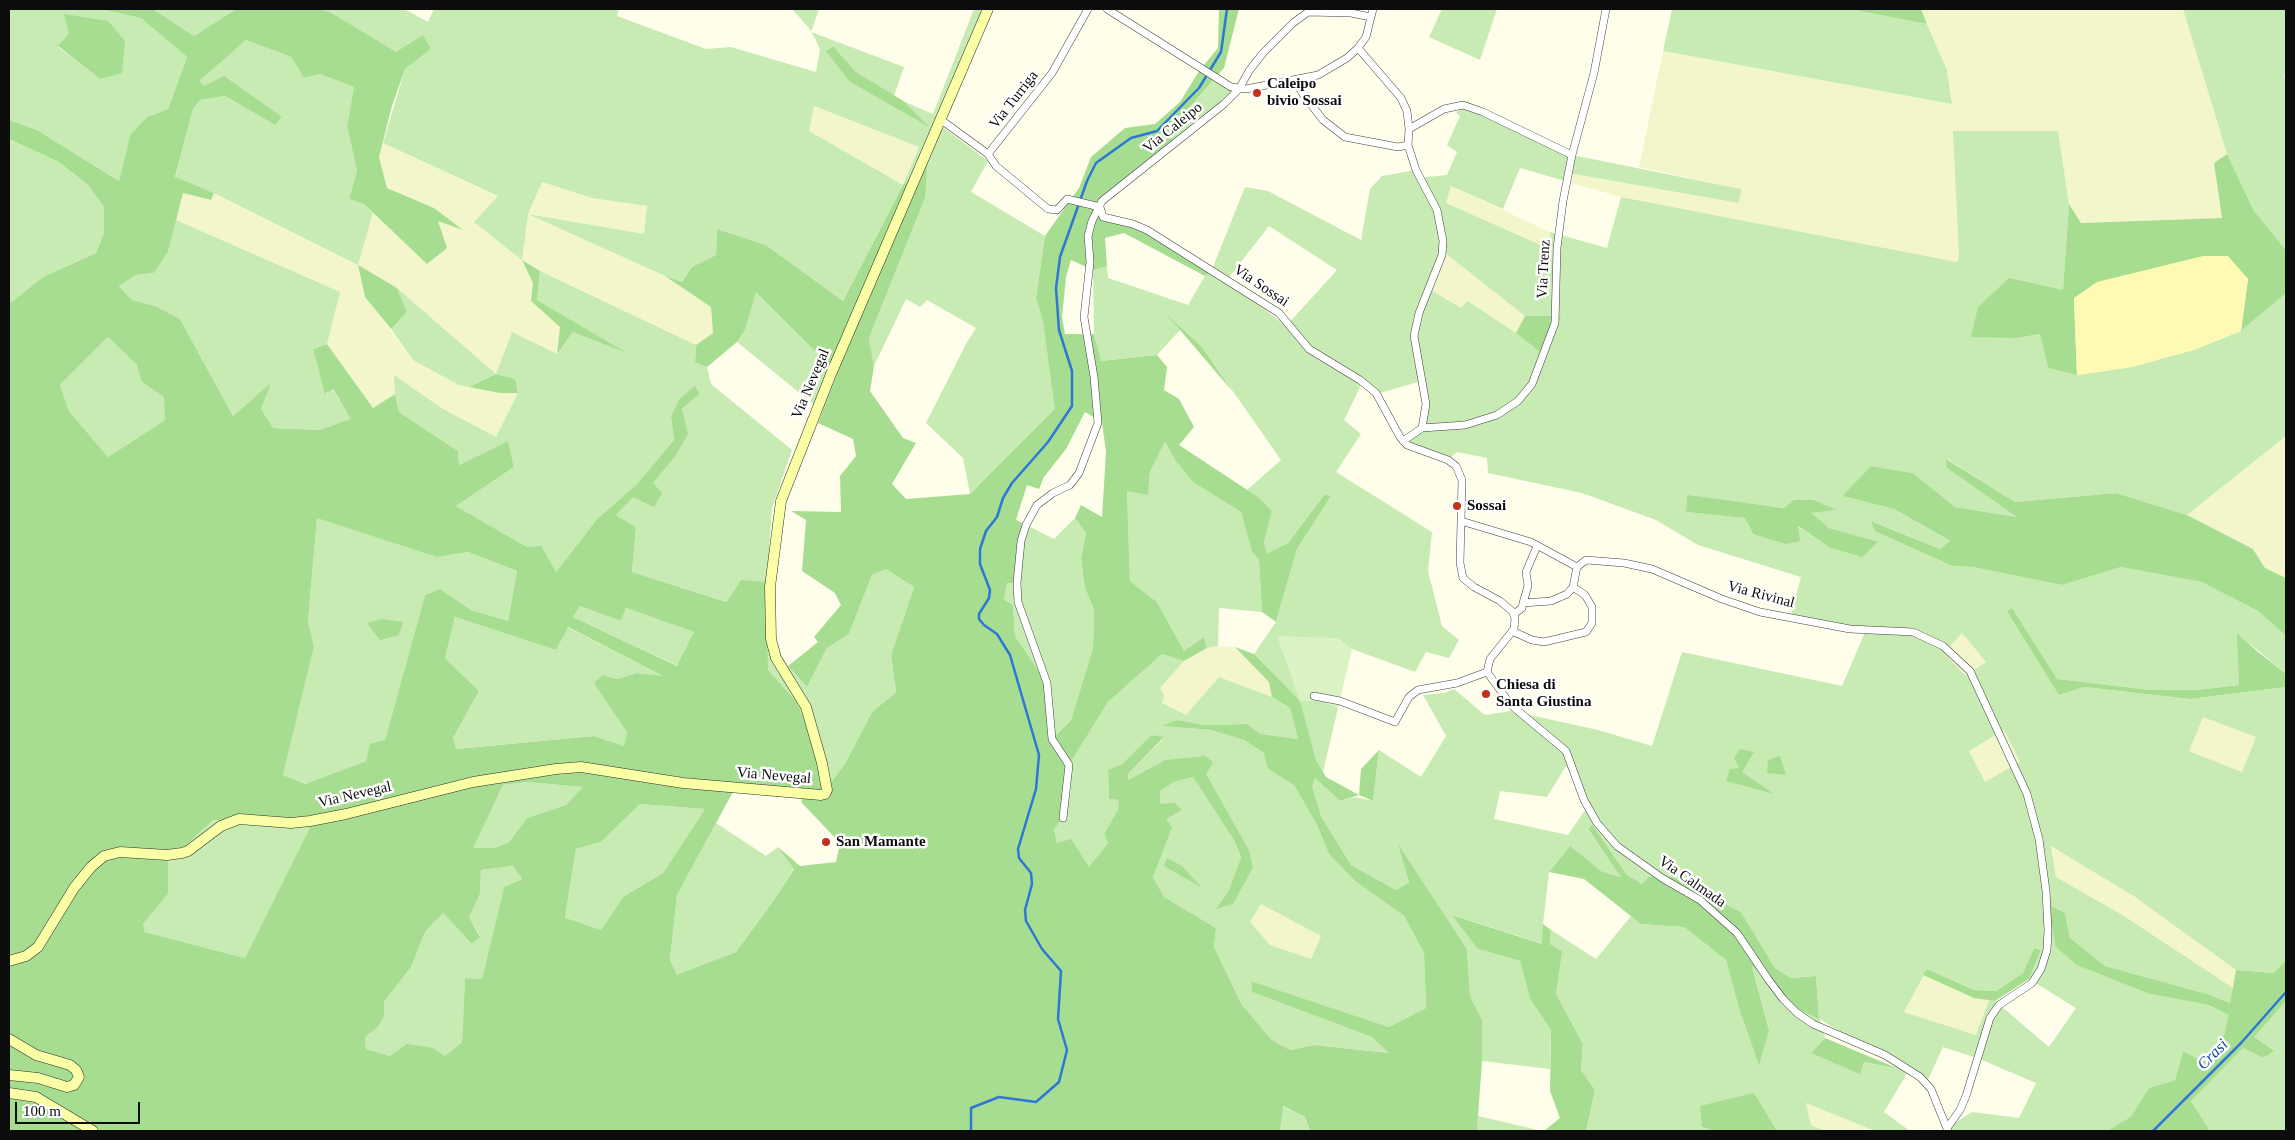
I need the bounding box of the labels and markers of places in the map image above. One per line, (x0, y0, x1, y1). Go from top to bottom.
place label: Caleipo bivio Sossai (1267, 75, 1342, 110)
marker: Caleipo bivio Sossai (1251, 87, 1263, 99)
place label: Sossai (1467, 497, 1506, 515)
marker: Sossai (1451, 500, 1463, 512)
place label: Chiesa di Santa Giustina (1496, 676, 1591, 711)
marker: Chiesa di Santa Giustina (1480, 688, 1492, 700)
place label: San Mamante (836, 833, 926, 851)
marker: San Mamante (820, 836, 832, 848)

